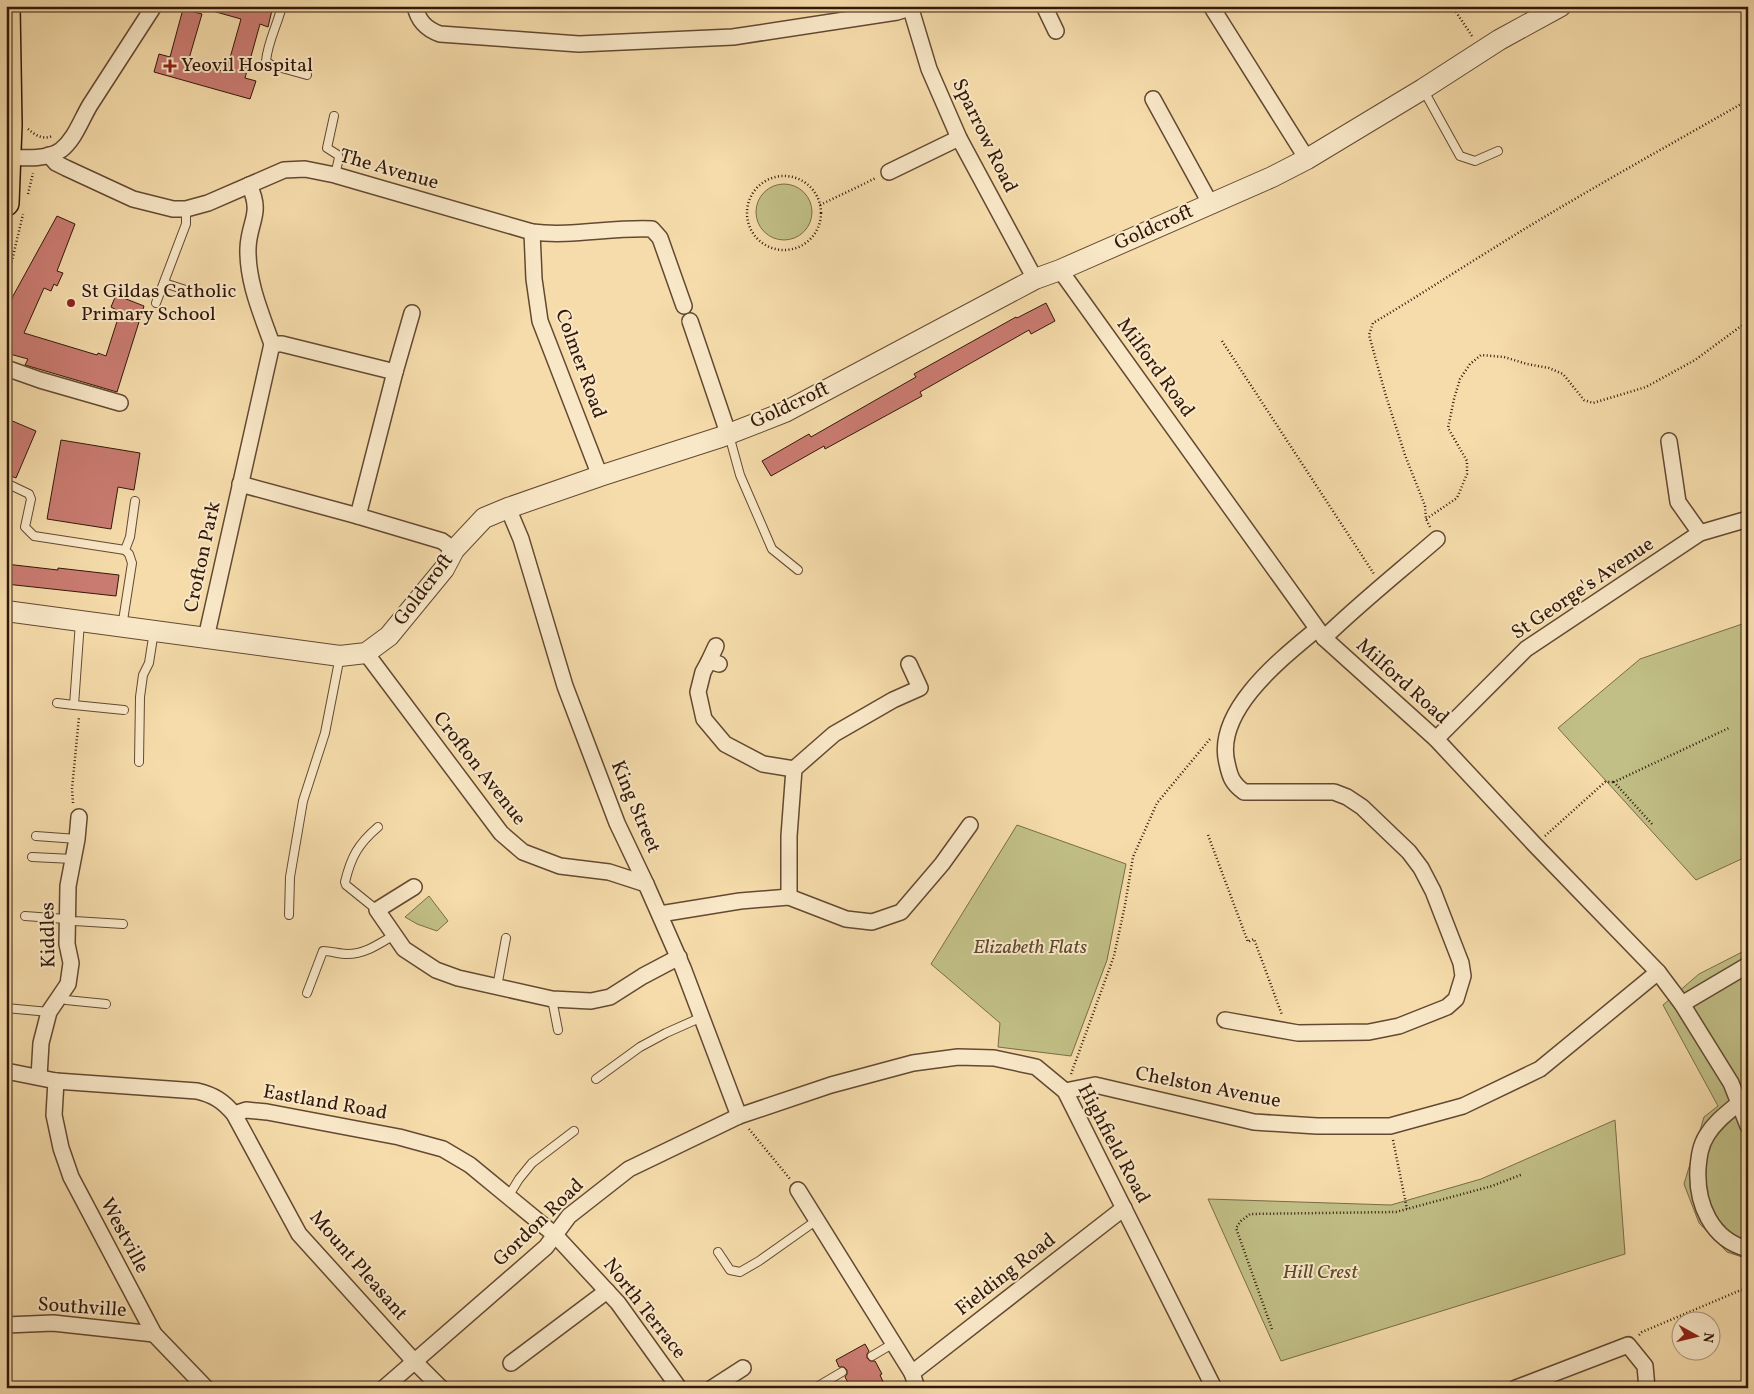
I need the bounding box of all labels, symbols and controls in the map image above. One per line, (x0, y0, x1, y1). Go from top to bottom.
place label: Yeovil Hospital (181, 52, 313, 80)
marker: Yeovil Hospital (163, 59, 177, 73)
street label: Sparrow Road (944, 74, 1024, 198)
street label: The Avenue (336, 142, 442, 198)
street label: Goldcroft (1110, 198, 1198, 258)
place label: St Gildas Catholic Primary School (81, 278, 237, 329)
marker: St Gildas Catholic Primary School (65, 297, 77, 309)
street label: Colmer Road (547, 306, 613, 422)
street label: Milford Road (1109, 312, 1201, 424)
street label: Goldcroft (746, 375, 834, 436)
street label: Crofton Park (178, 499, 228, 615)
street label: St George's Avenue (1506, 531, 1660, 647)
street label: Goldcroft (388, 548, 461, 632)
street label: Milford Road (1349, 632, 1455, 732)
street label: Crofton Avenue (426, 706, 532, 832)
street label: King Street (603, 756, 667, 858)
street label: Kiddles (34, 902, 64, 968)
park label: Elizabeth Flats (973, 934, 1088, 962)
street label: Chelston Avenue (1133, 1060, 1283, 1116)
street label: Eastland Road (261, 1078, 389, 1128)
street label: Highfield Road (1070, 1079, 1156, 1209)
street label: Gordon Road (487, 1172, 591, 1274)
street label: Westville (92, 1193, 156, 1279)
street label: Mount Pleasant (302, 1205, 414, 1327)
street label: Fielding Road (950, 1227, 1062, 1323)
street label: North Terrace (596, 1253, 692, 1365)
park label: Hill Crest (1282, 1259, 1358, 1287)
street label: Southville (37, 1291, 127, 1325)
north arrow (1672, 1312, 1722, 1362)
text: N (1697, 1331, 1718, 1344)

